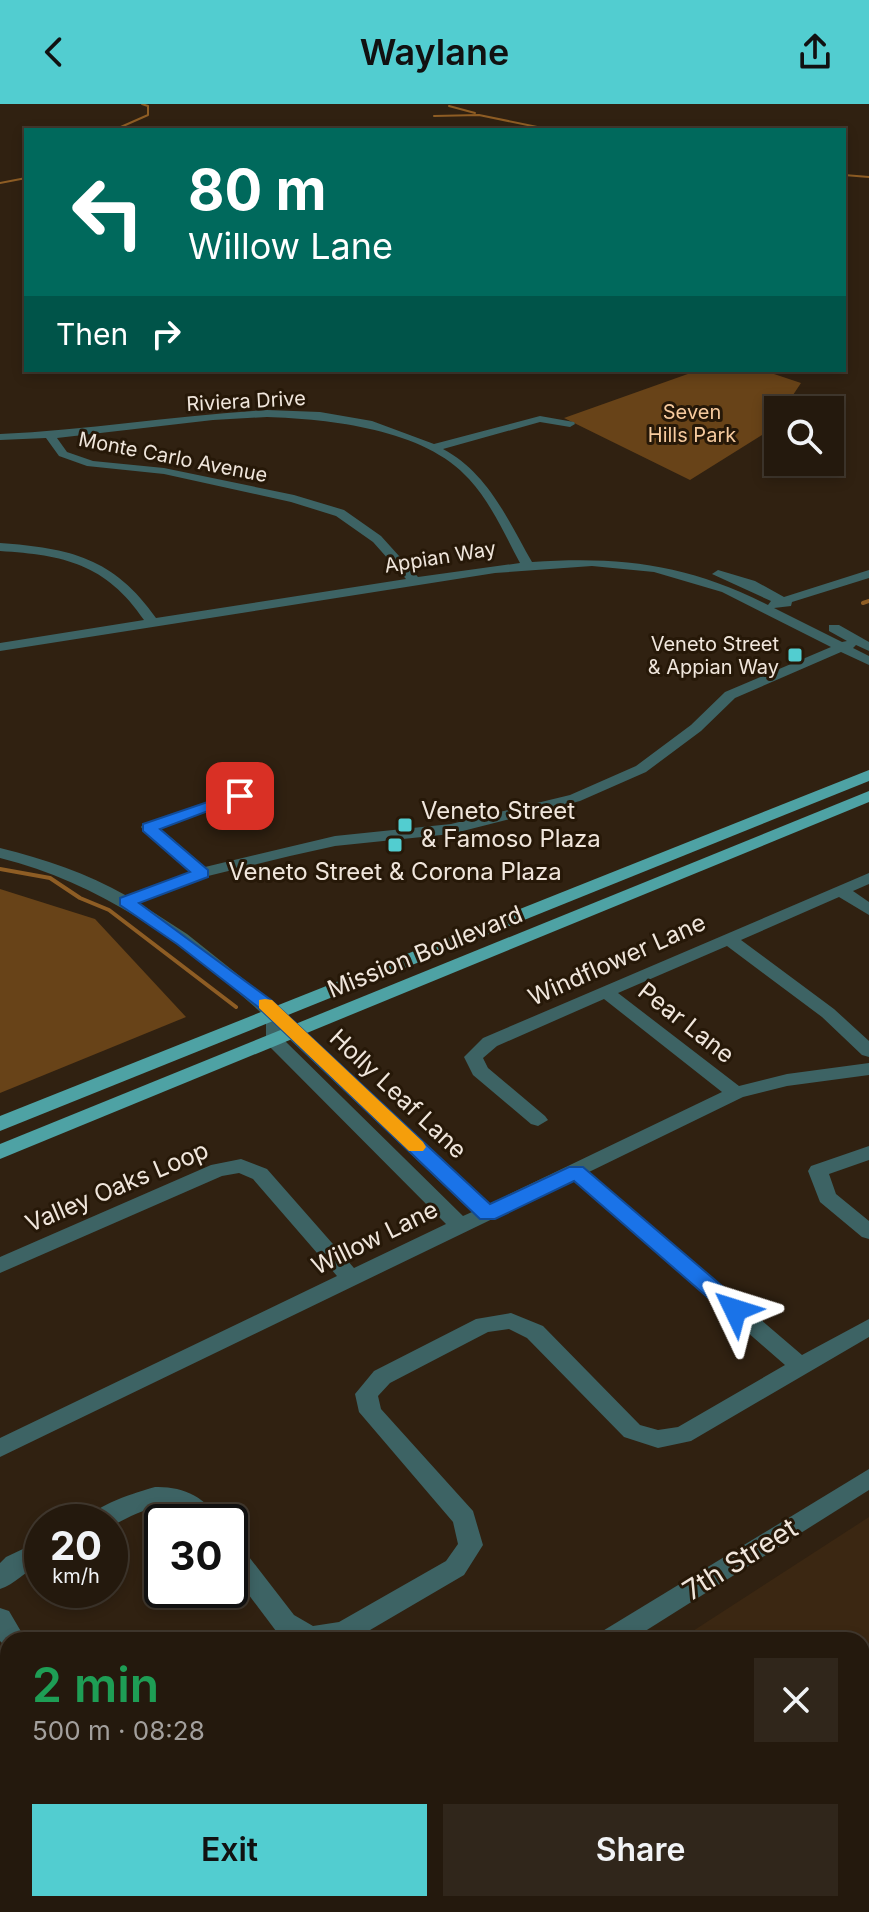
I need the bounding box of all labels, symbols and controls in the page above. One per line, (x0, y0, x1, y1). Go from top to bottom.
icon: back (32, 30, 76, 74)
text: Waylane (360, 30, 509, 74)
icon: share (793, 30, 837, 74)
text: 80 m (188, 156, 327, 224)
icon: left (56, 160, 160, 264)
text: Willow Lane (188, 224, 393, 268)
icon: right (144, 312, 188, 356)
text: Then (56, 316, 128, 352)
street label: Riviera Drive (186, 386, 306, 416)
map controls (764, 396, 844, 476)
button: search (764, 396, 844, 476)
park label: Seven Hills Park (648, 400, 736, 447)
street label: Monte Carlo Avenue (77, 427, 269, 487)
street label: Appian Way (382, 536, 498, 578)
place label: Veneto Street & Appian Way (648, 632, 779, 679)
marker: Veneto Street & Appian Way (786, 646, 804, 664)
pin (206, 762, 274, 830)
icon: arrive (218, 774, 262, 818)
place label: Veneto Street & Famoso Plaza (421, 796, 601, 853)
marker: Veneto Street & Famoso Plaza (396, 816, 414, 834)
marker: Veneto Street & Corona Plaza (386, 836, 404, 854)
place label: Veneto Street & Corona Plaza (228, 857, 562, 886)
street label: Mission Boulevard (323, 899, 527, 1004)
street label: Windflower Lane (524, 907, 710, 1012)
street label: Pear Lane (633, 976, 740, 1069)
street label: Holly Leaf Lane (324, 1023, 473, 1164)
street label: Valley Oaks Loop (21, 1135, 213, 1238)
street label: Willow Lane (307, 1195, 443, 1281)
position arrow (693, 1268, 777, 1352)
speed limit sign: 30 (144, 1504, 248, 1608)
street label: 7th Street (677, 1511, 803, 1607)
text: 20 (50, 1521, 102, 1570)
text: km/h (52, 1564, 100, 1588)
text: 2 min (32, 1655, 159, 1714)
button: close (754, 1658, 838, 1742)
text: 500 m · 08:28 (32, 1715, 205, 1746)
button: Exit (32, 1804, 427, 1896)
button: Share (443, 1804, 838, 1896)

